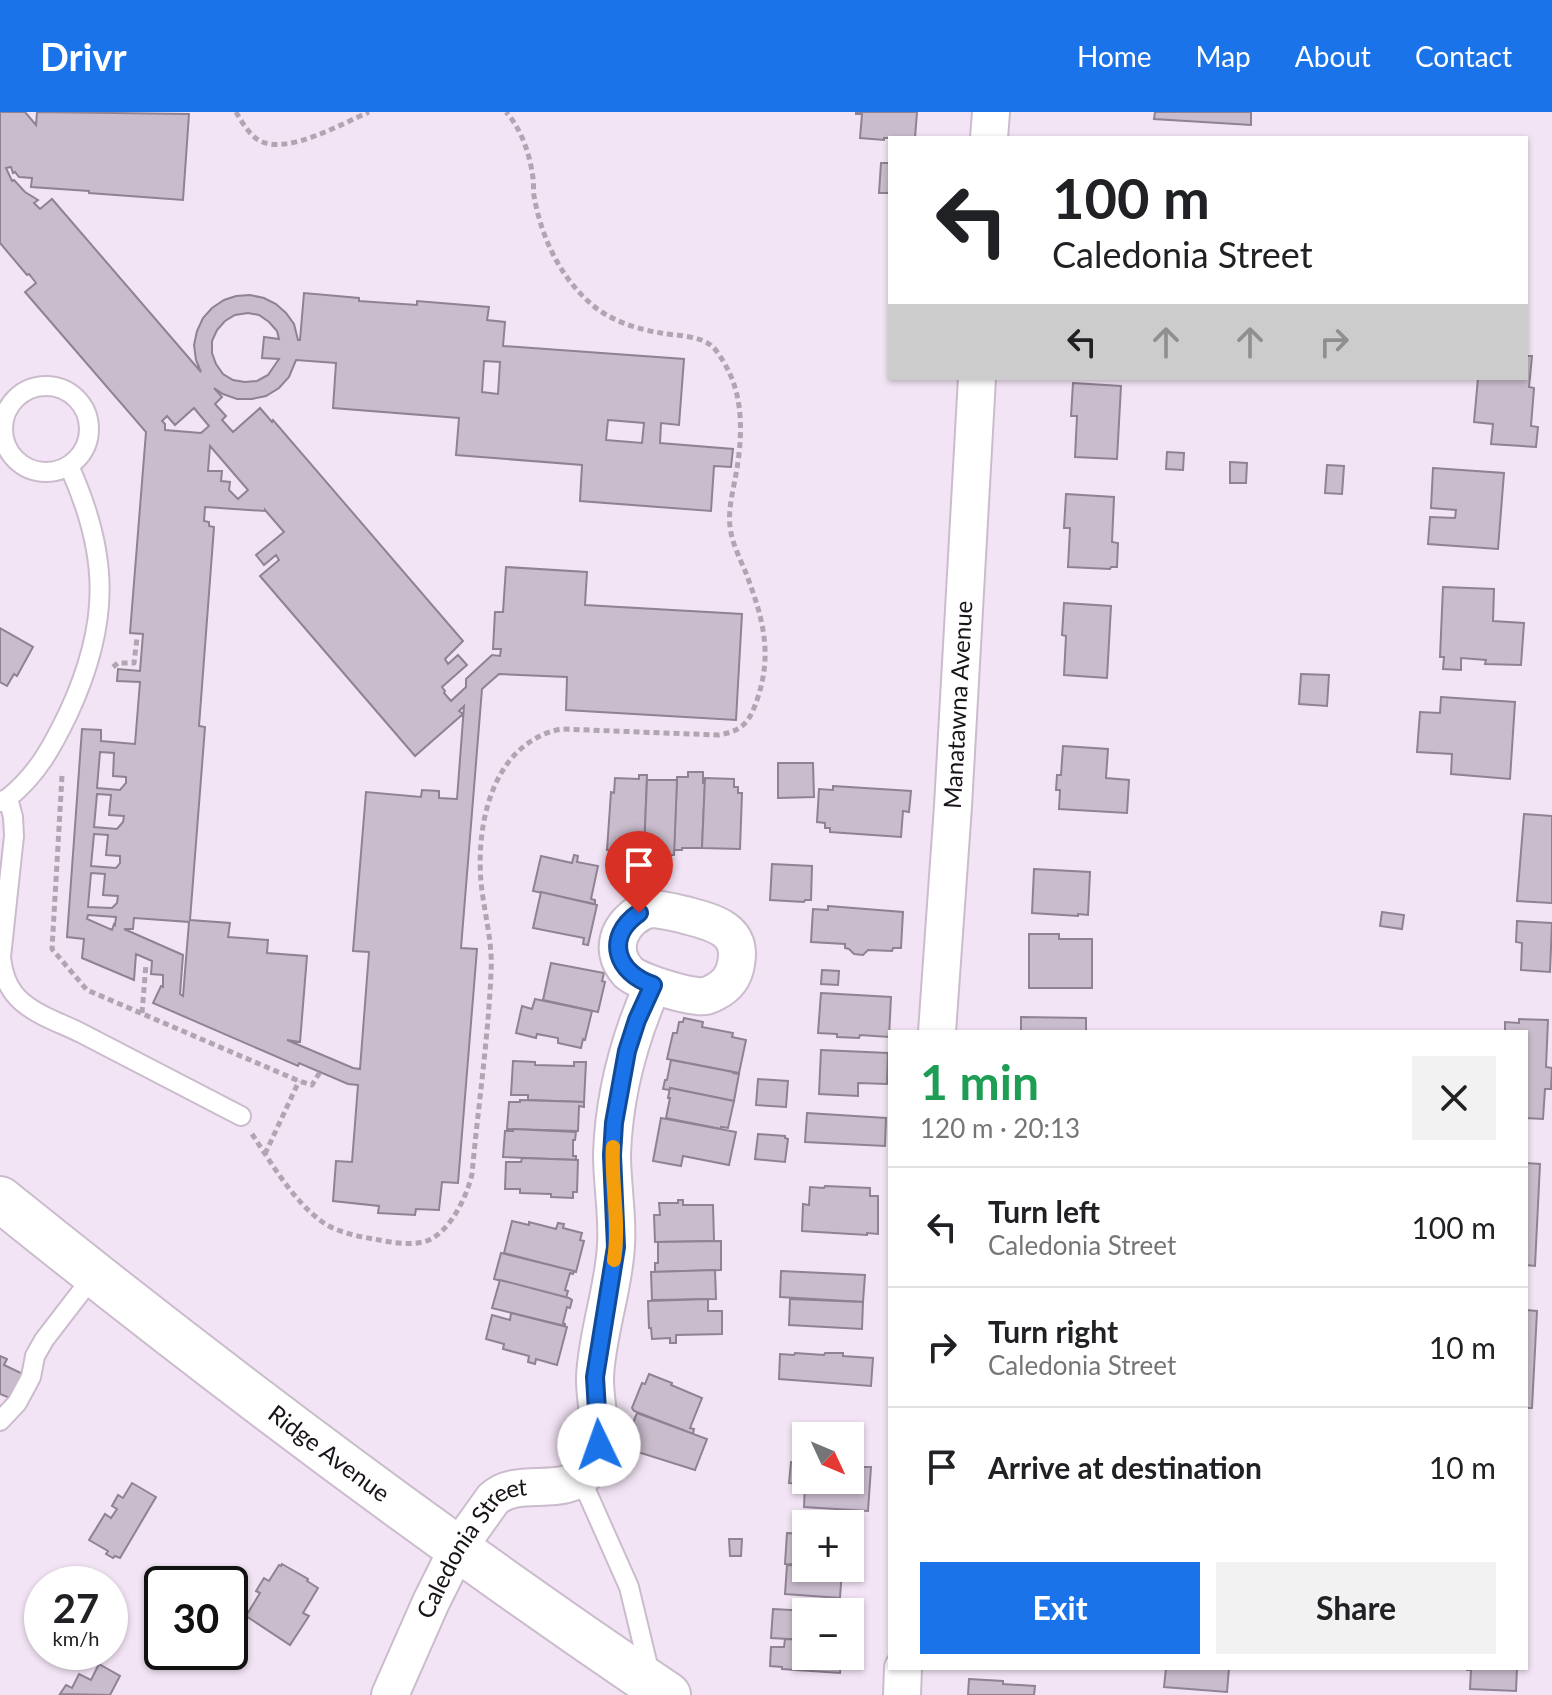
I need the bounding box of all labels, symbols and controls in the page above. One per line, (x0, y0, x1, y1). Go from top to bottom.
text: Drivr (40, 33, 127, 79)
text: Home (1077, 39, 1152, 73)
text: Map (1196, 39, 1251, 73)
text: About (1295, 39, 1371, 73)
text: Contact (1415, 39, 1512, 73)
text: 100 m (1052, 164, 1210, 231)
icon: left (920, 168, 1024, 272)
text: Caledonia Street (1052, 232, 1313, 276)
icon: left (1060, 320, 1104, 364)
icon: ahead (1144, 320, 1188, 364)
icon: ahead (1228, 320, 1272, 364)
icon: right (1312, 320, 1356, 364)
street label: Manatawna Avenue (937, 600, 977, 810)
pin (605, 831, 673, 913)
icon: arrive (617, 843, 661, 887)
text: 1 min (920, 1053, 1039, 1110)
button: close (1412, 1056, 1496, 1140)
text: 120 m · 20:13 (920, 1112, 1080, 1144)
text: Turn left (988, 1193, 1100, 1229)
icon: left (920, 1205, 964, 1249)
text: 100 m (1411, 1209, 1496, 1245)
text: Caledonia Street (988, 1229, 1176, 1261)
text: Turn right (988, 1313, 1118, 1349)
icon: right (920, 1325, 964, 1369)
text: 10 m (1429, 1329, 1496, 1365)
text: Caledonia Street (988, 1349, 1176, 1381)
street label: Ridge Avenue (263, 1398, 396, 1507)
position arrow (557, 1403, 641, 1487)
north arrow (792, 1422, 864, 1494)
map controls (792, 1422, 864, 1670)
icon: arrive (920, 1445, 964, 1489)
text: Arrive at destination (988, 1449, 1262, 1485)
text: 10 m (1429, 1449, 1496, 1485)
street label: Caledonia Street (410, 1471, 529, 1622)
button: + (792, 1510, 864, 1582)
button: Exit (920, 1562, 1200, 1654)
button: Share (1216, 1562, 1496, 1654)
speed limit sign: 30 (144, 1566, 248, 1670)
text: 27 (53, 1584, 99, 1632)
button: − (792, 1598, 864, 1670)
text: km/h (53, 1626, 99, 1650)

